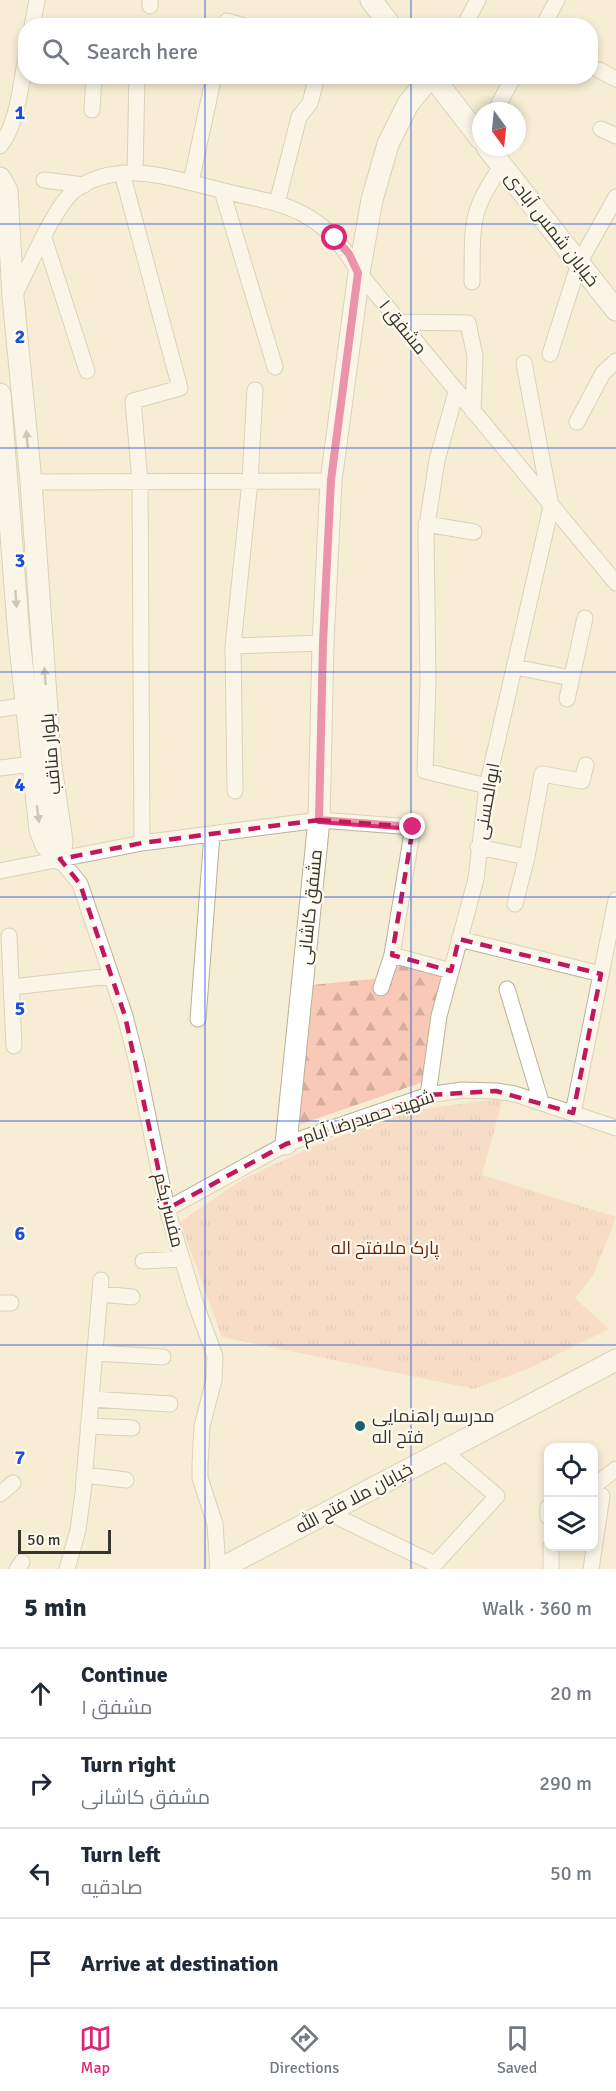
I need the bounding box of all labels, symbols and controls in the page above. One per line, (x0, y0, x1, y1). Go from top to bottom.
search box (18, 18, 598, 84)
icon: search (39, 35, 72, 68)
text: Search here (87, 38, 198, 65)
text: 1 (15, 100, 26, 125)
north arrow (472, 102, 526, 156)
street label: خیابان شمس آبادی (500, 167, 604, 291)
route start (321, 224, 347, 250)
street label: مشفق ۱ (373, 295, 432, 359)
text: 2 (15, 324, 25, 349)
one-way arrow (22, 430, 32, 449)
text: 3 (15, 548, 25, 573)
one-way arrow (12, 590, 21, 609)
one-way arrow (40, 666, 50, 685)
street label: بلوار مناقب (36, 712, 66, 796)
street label: ابوالحسنی (469, 761, 505, 841)
text: 4 (15, 772, 26, 797)
one-way arrow (34, 805, 43, 824)
route end (399, 813, 425, 839)
street label: مشفق کاشانی (293, 848, 328, 966)
text: 5 (15, 996, 25, 1021)
street label: شهید حمیدرضا آبام (299, 1085, 437, 1150)
street label: مفسر یکم (148, 1170, 189, 1250)
text: 6 (15, 1221, 26, 1246)
park label: پارک ملافتح اله (331, 1237, 439, 1260)
place label: مدرسه راهنمایی فتح اله (372, 1405, 495, 1449)
marker: مدرسه راهنمایی فتح اله (353, 1419, 367, 1433)
map controls (544, 1443, 598, 1551)
button: locate (544, 1443, 598, 1497)
text: 7 (15, 1445, 26, 1470)
street label: خیابان ملا فتح الله (291, 1457, 417, 1539)
button: layers (544, 1497, 598, 1551)
scale bar (18, 1527, 111, 1554)
text: 50 m (27, 1530, 61, 1550)
text: 5 min (24, 1592, 87, 1624)
text: Walk · 360 m (482, 1596, 592, 1621)
text: Continue (81, 1661, 168, 1688)
icon: ahead (24, 1677, 57, 1710)
text: 20 m (550, 1681, 592, 1706)
text: مشفق ۱ (81, 1695, 152, 1720)
text: Turn right (81, 1751, 176, 1778)
icon: right (24, 1767, 57, 1800)
text: 290 m (539, 1771, 592, 1796)
text: مشفق کاشانی (81, 1785, 210, 1810)
text: Turn left (81, 1841, 161, 1868)
icon: left (24, 1857, 57, 1890)
text: 50 m (550, 1861, 592, 1886)
text: صادقیه (81, 1875, 143, 1900)
icon: arrive (24, 1947, 57, 1980)
text: Arrive at destination (81, 1950, 278, 1977)
tab: Map (79, 2022, 112, 2078)
tab: Directions (269, 2022, 339, 2078)
tab: Saved (497, 2022, 537, 2078)

